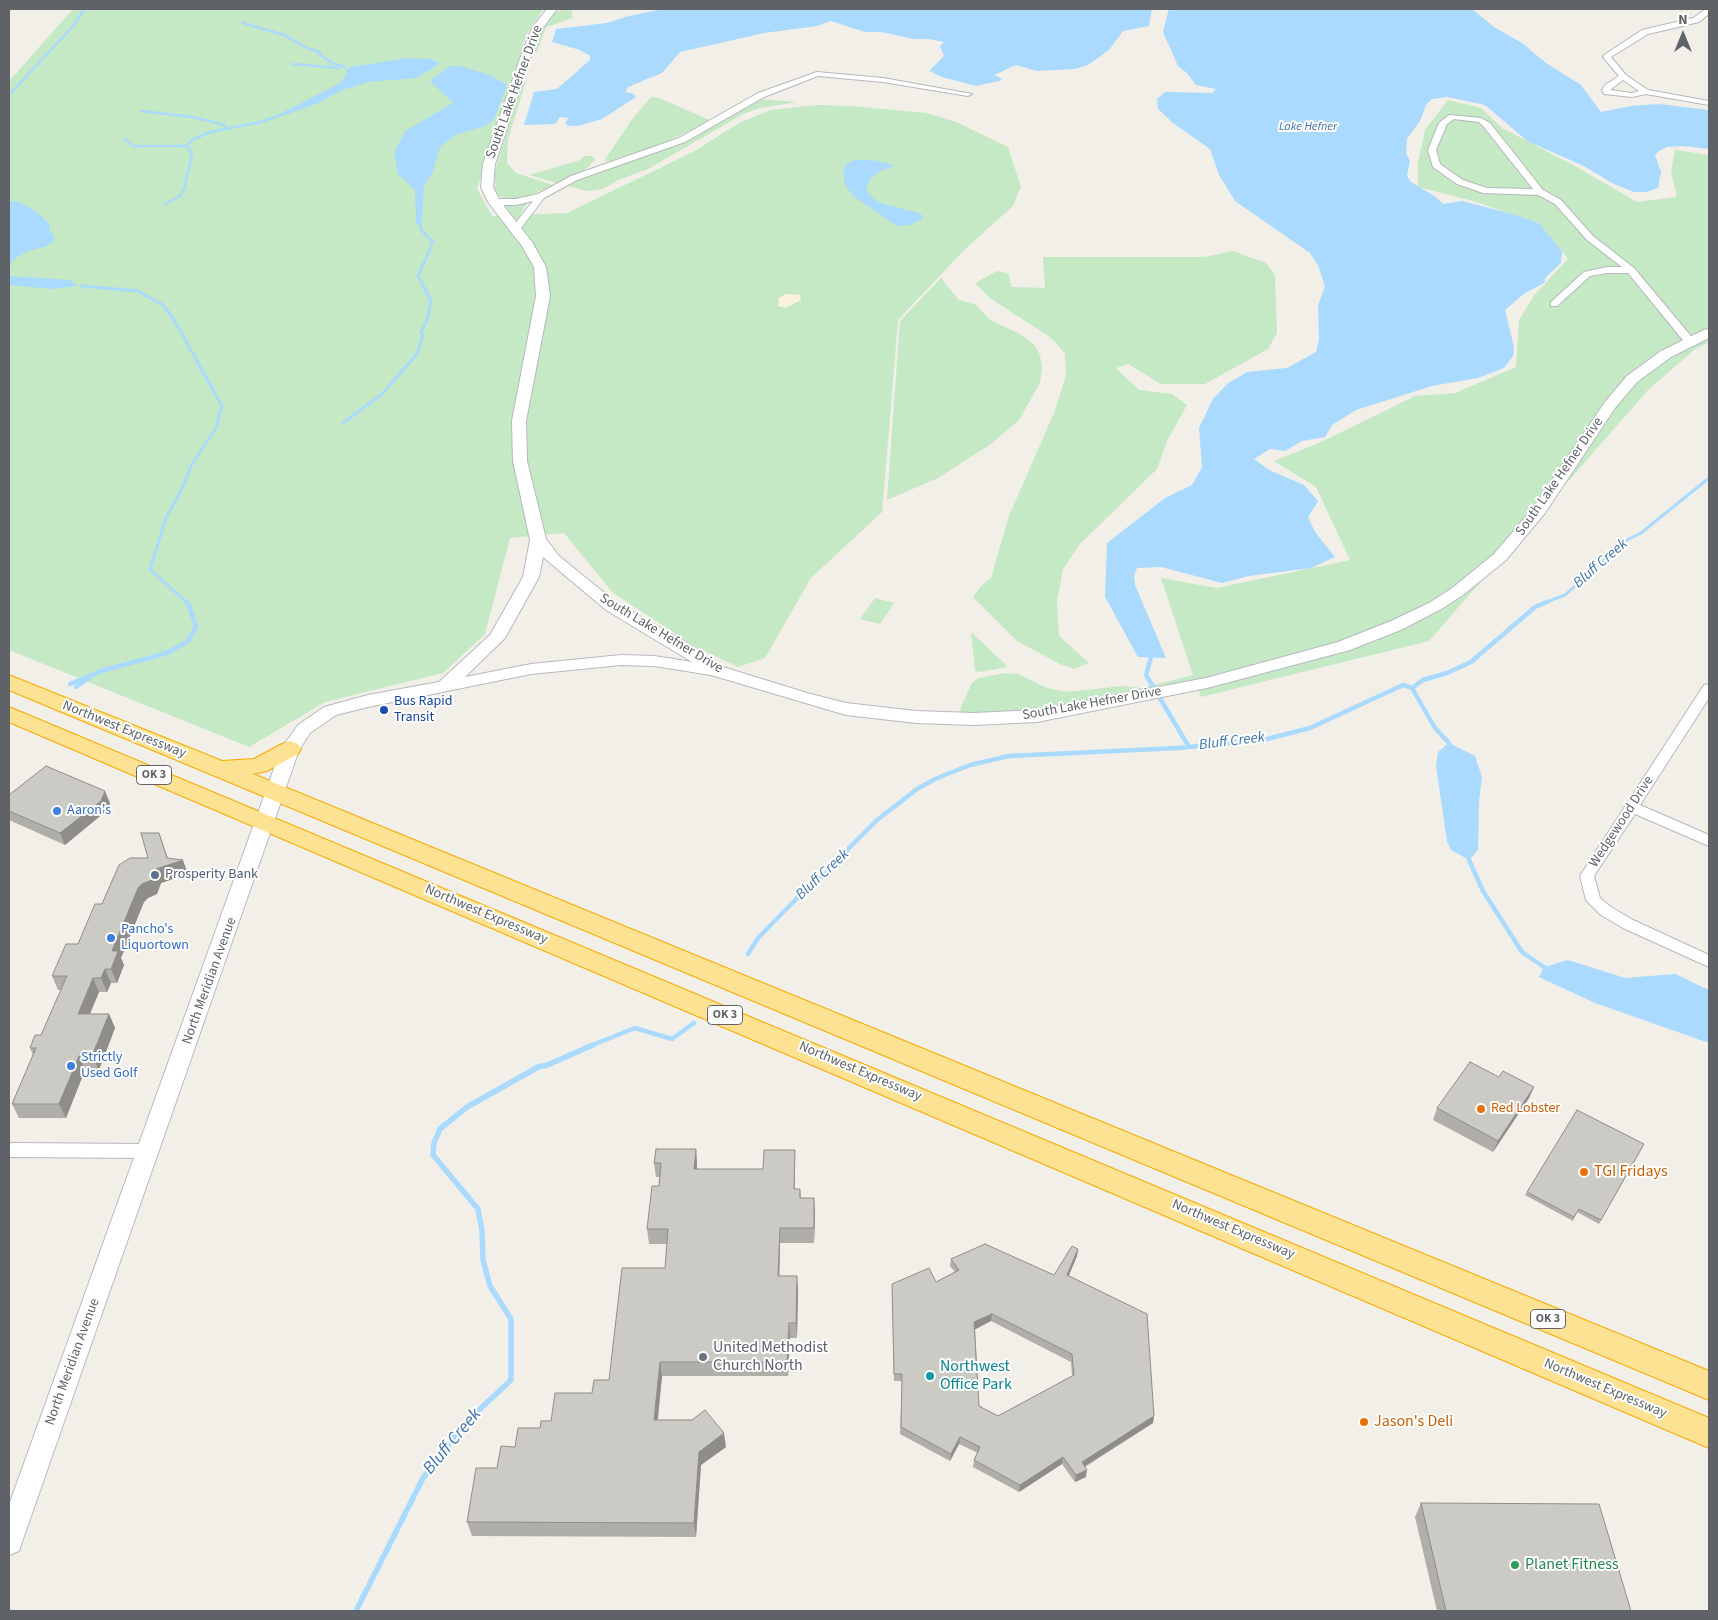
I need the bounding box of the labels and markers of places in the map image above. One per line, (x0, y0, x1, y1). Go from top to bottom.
place label: Bus Rapid Transit (394, 694, 452, 726)
marker: Bus Rapid Transit (378, 704, 390, 716)
place label: Aaron's (67, 803, 111, 819)
marker: Aaron's (51, 805, 63, 817)
place label: Prosperity Bank (165, 867, 258, 883)
marker: Prosperity Bank (149, 869, 161, 881)
place label: Pancho's Liquortown (121, 922, 189, 954)
marker: Pancho's Liquortown (105, 932, 117, 944)
place label: Strictly Used Golf (81, 1050, 137, 1082)
marker: Strictly Used Golf (65, 1060, 77, 1072)
place label: Red Lobster (1491, 1101, 1560, 1117)
marker: Red Lobster (1475, 1103, 1487, 1115)
place label: TGI Fridays (1594, 1162, 1668, 1182)
marker: TGI Fridays (1578, 1166, 1590, 1178)
place label: United Methodist Church North (713, 1338, 828, 1376)
marker: United Methodist Church North (697, 1351, 709, 1363)
place label: Northwest Office Park (940, 1357, 1012, 1395)
marker: Northwest Office Park (924, 1370, 936, 1382)
place label: Jason's Deli (1374, 1412, 1453, 1432)
marker: Jason's Deli (1358, 1416, 1370, 1428)
place label: Planet Fitness (1525, 1555, 1619, 1575)
marker: Planet Fitness (1509, 1559, 1521, 1571)

